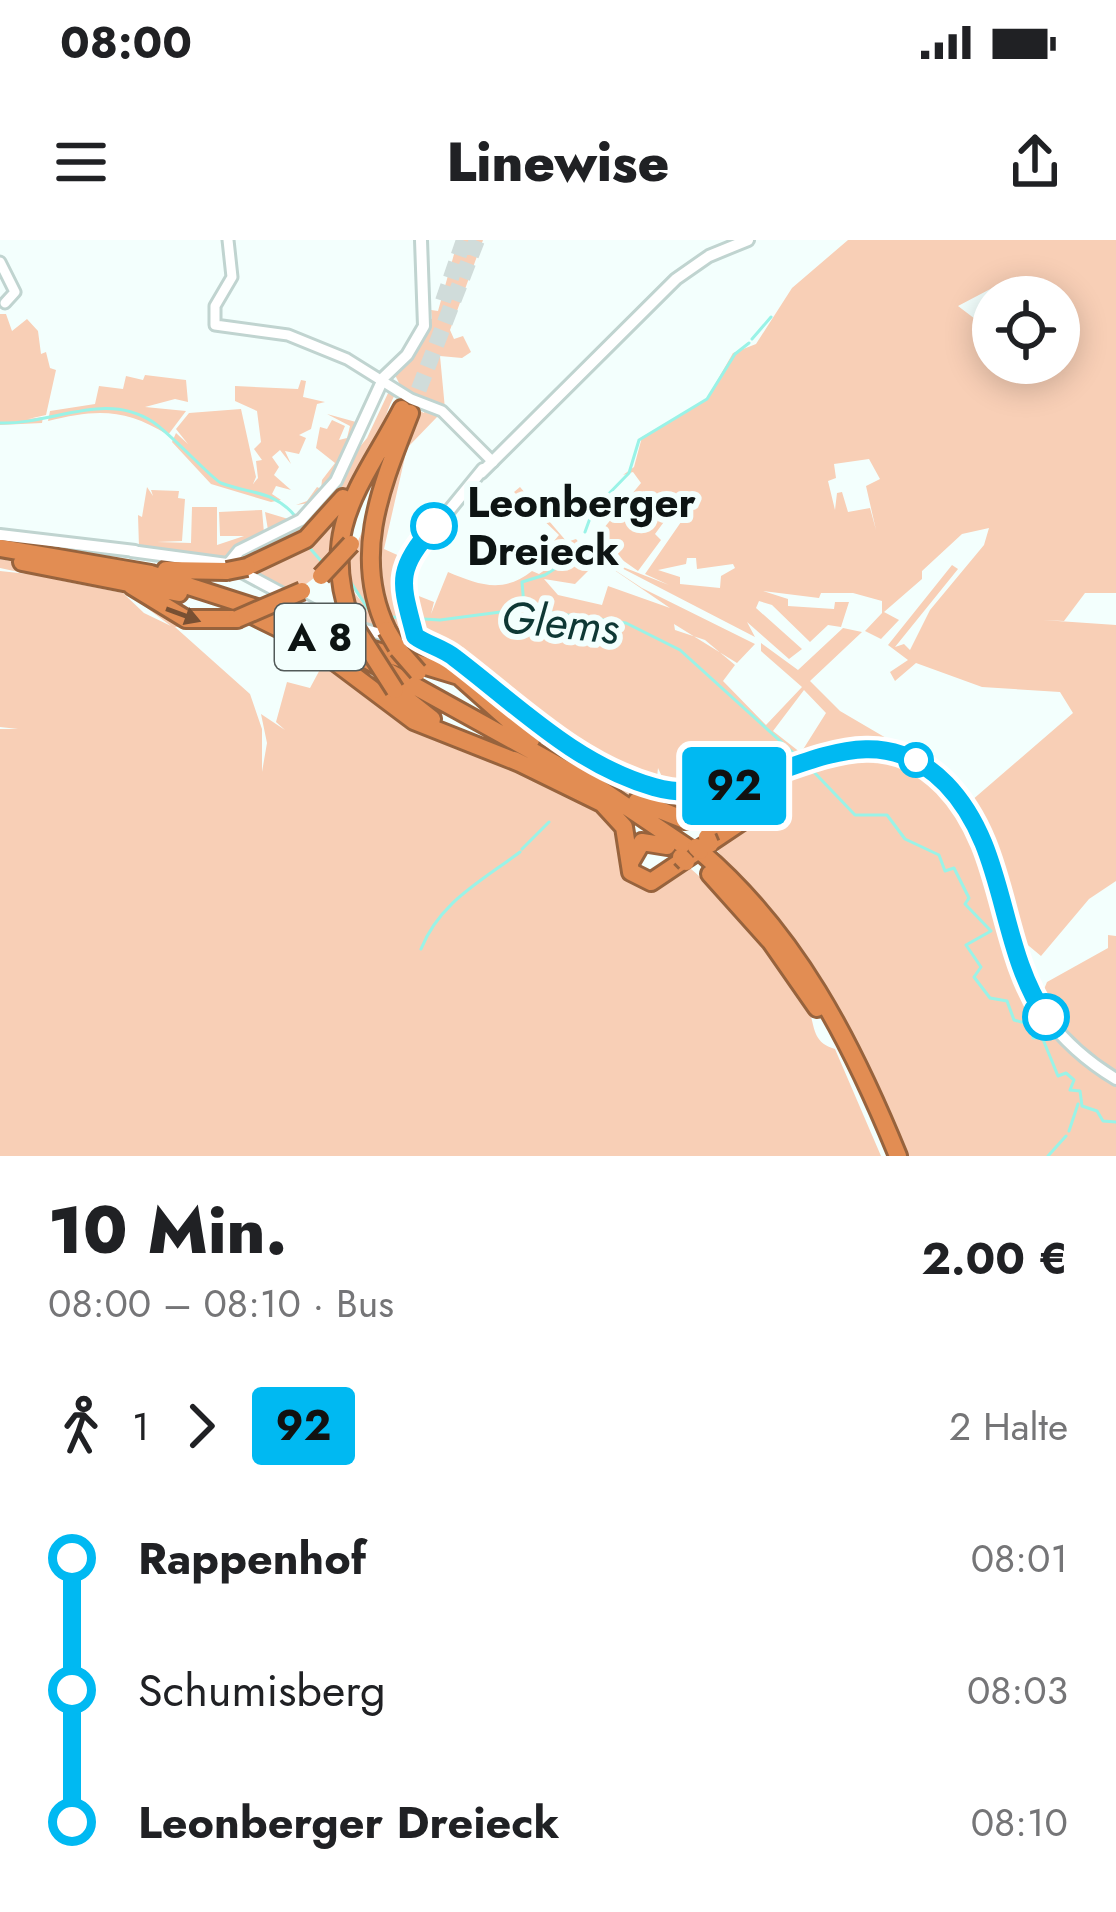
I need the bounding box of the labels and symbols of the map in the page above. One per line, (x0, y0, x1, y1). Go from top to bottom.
place label: Leonberger Dreieck (467, 472, 696, 581)
marker: Leonberger Dreieck (412, 504, 456, 548)
water label: Glems (498, 584, 622, 661)
road number: A 8 (275, 604, 365, 670)
one-way arrow (165, 607, 201, 625)
unlabelled marker (900, 744, 932, 776)
line badge: 92 (680, 747, 788, 825)
unlabelled marker (1024, 995, 1068, 1039)

